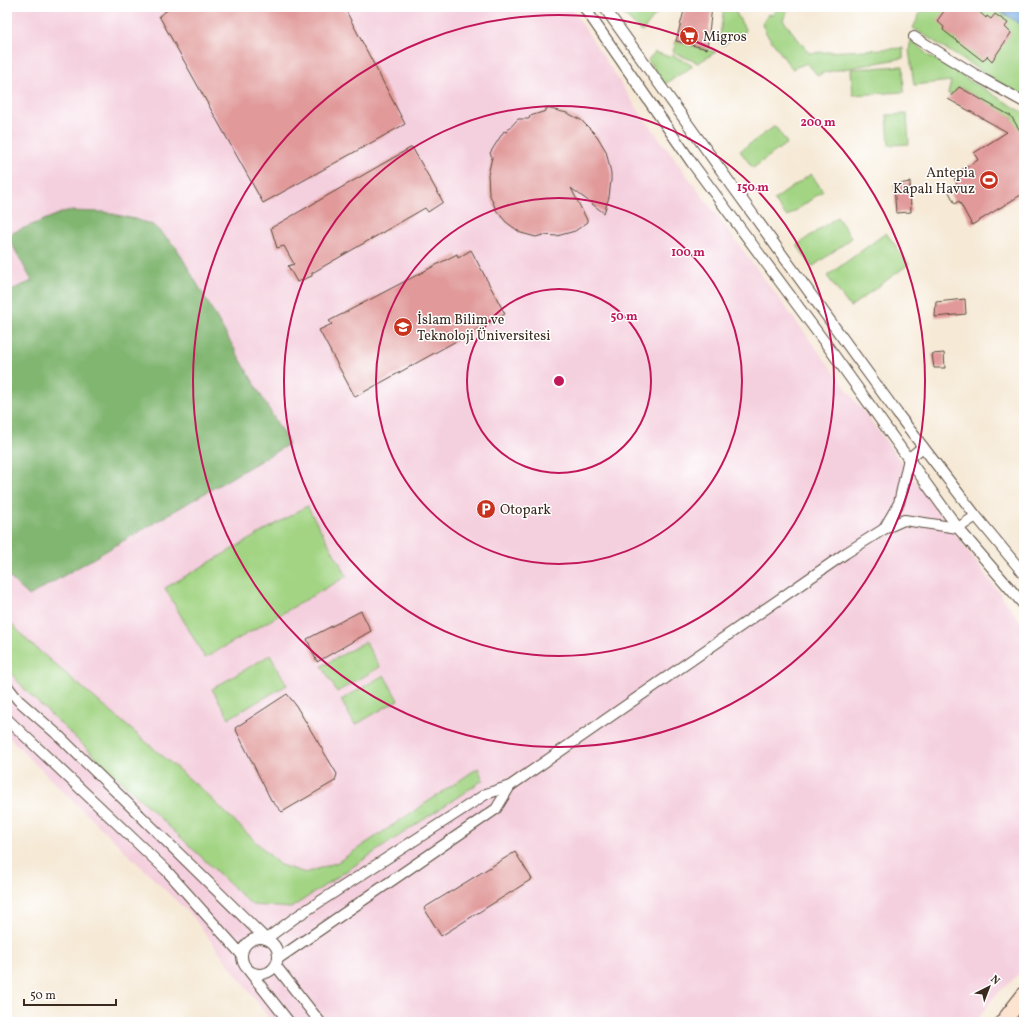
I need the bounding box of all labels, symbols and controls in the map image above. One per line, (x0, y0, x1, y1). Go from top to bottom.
supermarket icon: Migros (678, 25, 700, 47)
place label: Migros (703, 28, 747, 47)
text: 200 m (800, 115, 836, 131)
place label: Antepia Kapalı Havuz (893, 164, 975, 199)
sports icon: Antepia Kapalı Havuz (978, 169, 1000, 191)
text: 150 m (737, 180, 769, 196)
text: 100 m (671, 245, 705, 261)
text: 50 m (610, 309, 638, 325)
place label: İslam Bilim ve Teknoloji Üniversitesi (417, 311, 550, 346)
school or university icon: İslam Bilim ve Teknoloji Üniversitesi (392, 316, 414, 338)
centre of rings (552, 374, 566, 388)
parking icon: Otopark (475, 498, 497, 520)
place label: Otopark (500, 501, 551, 520)
north arrow (969, 967, 1009, 1007)
text: N (987, 972, 1003, 989)
scale bar (24, 981, 116, 1007)
text: 50 m (30, 988, 56, 1004)

